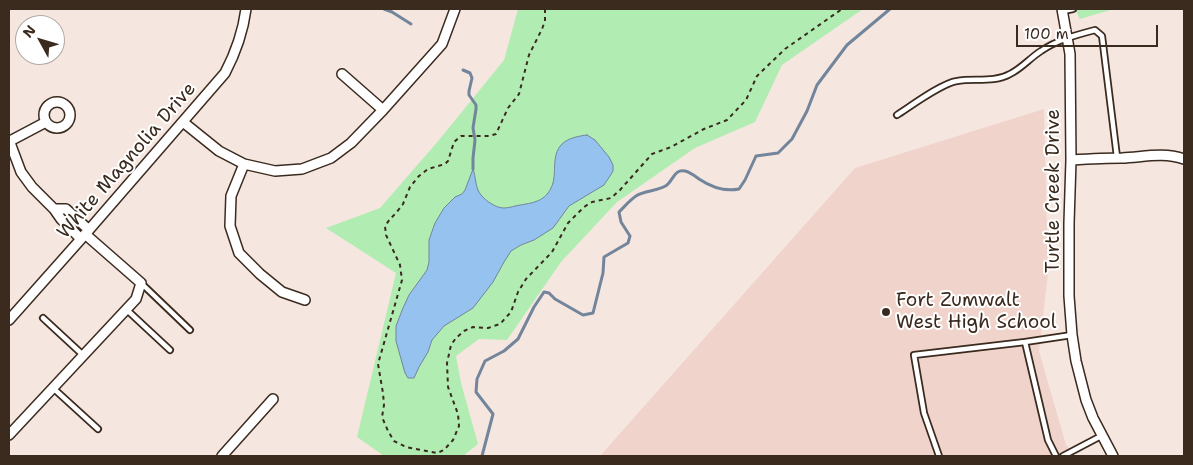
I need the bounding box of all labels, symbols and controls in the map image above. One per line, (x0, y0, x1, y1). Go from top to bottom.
north arrow (15, 15, 65, 65)
scale bar (1018, 15, 1160, 47)
text: N (19, 21, 40, 41)
text: 100 m (1024, 24, 1069, 44)
street label: White Magnolia Drive (53, 78, 201, 244)
street label: Turtle Creek Drive (1043, 109, 1065, 273)
place label: Fort Zumwalt West High School (896, 290, 1056, 334)
marker: Fort Zumwalt West High School (880, 306, 892, 318)

